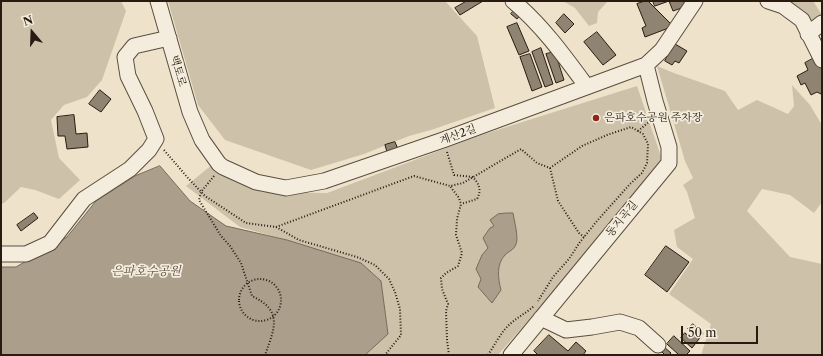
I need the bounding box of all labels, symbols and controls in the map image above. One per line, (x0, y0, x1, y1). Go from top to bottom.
north arrow (12, 12, 52, 52)
text: N (21, 12, 35, 29)
street label: 백토로 (167, 54, 189, 88)
place label: 은파호수공원 주차장 (604, 111, 703, 125)
marker: 은파호수공원 주차장 (591, 113, 601, 123)
street label: 계산2길 (438, 122, 478, 148)
street label: 동지곡길 (603, 198, 641, 240)
water label: 은파호수공원 (111, 265, 181, 279)
scale bar (683, 318, 760, 344)
text: 50 m (688, 325, 717, 340)

